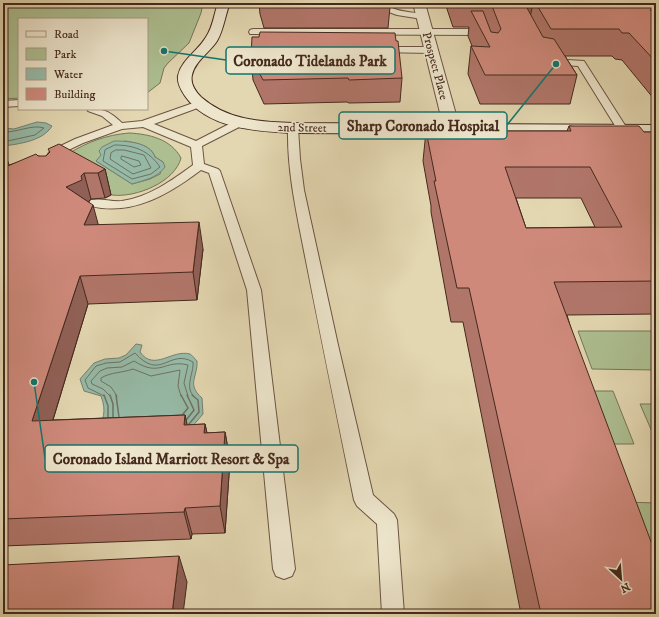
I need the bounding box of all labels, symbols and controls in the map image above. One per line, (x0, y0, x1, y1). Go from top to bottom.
legend (18, 18, 148, 110)
text: Road (54, 27, 79, 42)
street label: Prospect Place (419, 30, 451, 102)
text: Park (54, 47, 76, 62)
callout: Coronado Tidelands Park (226, 47, 395, 74)
text: Coronado Tidelands Park (233, 52, 387, 71)
text: Water (53, 67, 83, 82)
text: Building (54, 87, 95, 102)
callout: Sharp Coronado Hospital (339, 112, 507, 139)
text: Sharp Coronado Hospital (347, 117, 500, 136)
street label: 2nd Street (277, 120, 327, 136)
callout: Coronado Island Marriott Resort & Spa (45, 445, 298, 472)
text: Coronado Island Marriott Resort & Spa (53, 450, 290, 469)
north arrow (601, 559, 641, 599)
text: N (618, 579, 632, 595)

